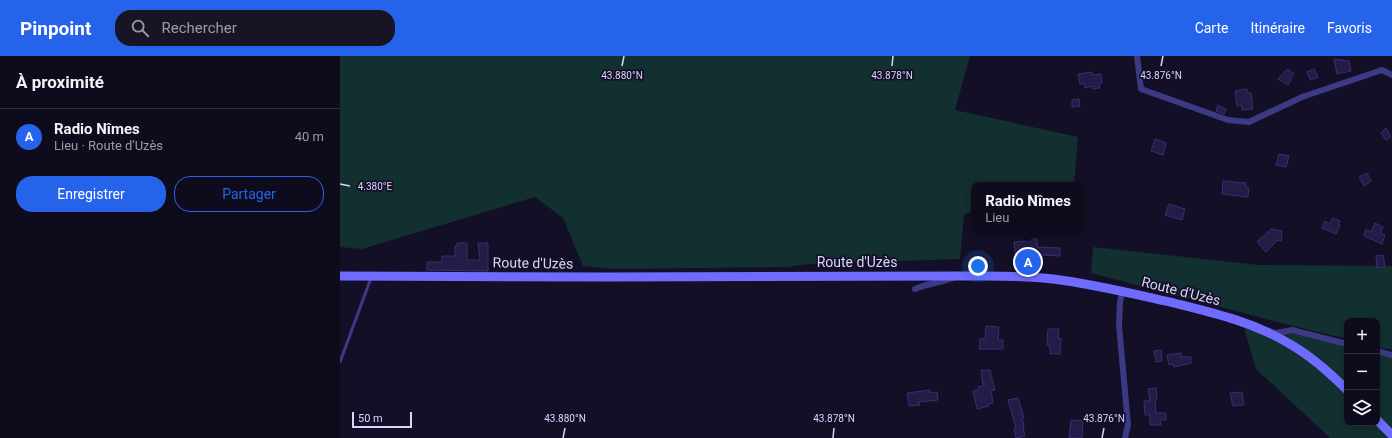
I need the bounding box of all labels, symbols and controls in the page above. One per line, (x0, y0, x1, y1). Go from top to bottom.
search box (115, 10, 395, 46)
text: Pinpoint (20, 17, 91, 40)
icon: search (129, 17, 151, 39)
text: Rechercher (161, 19, 237, 37)
text: Carte (1195, 20, 1228, 36)
text: Itinéraire (1250, 20, 1305, 36)
text: Favoris (1327, 20, 1372, 36)
text: 43.880°N (601, 70, 643, 81)
text: 43.878°N (871, 70, 913, 81)
text: 43.876°N (1140, 70, 1182, 81)
text: À proximité (16, 72, 104, 92)
text: Radio Nîmes (54, 120, 140, 138)
text: A (25, 129, 33, 144)
text: 40 m (295, 129, 324, 144)
text: Lieu · Route d'Uzès (54, 138, 163, 153)
button: Enregistrer (16, 176, 166, 212)
button: Partager (174, 176, 324, 212)
text: 4.380°E (358, 181, 393, 192)
popup (971, 182, 1085, 234)
text: Radio Nîmes (985, 192, 1071, 210)
text: Lieu (985, 210, 1009, 225)
pin: A (1015, 247, 1041, 277)
street label: Route d'Uzès (493, 254, 573, 272)
street label: Route d'Uzès (817, 254, 897, 270)
your location (968, 256, 988, 276)
street label: Route d'Uzès (1140, 273, 1222, 309)
map controls (1344, 318, 1380, 426)
button: + (1344, 318, 1380, 354)
button: − (1344, 354, 1380, 390)
button: layers (1344, 390, 1380, 426)
scale bar (352, 410, 412, 429)
text: 50 m (358, 412, 383, 425)
text: 43.880°N (544, 413, 586, 424)
text: 43.878°N (813, 413, 855, 424)
text: 43.876°N (1083, 413, 1125, 424)

